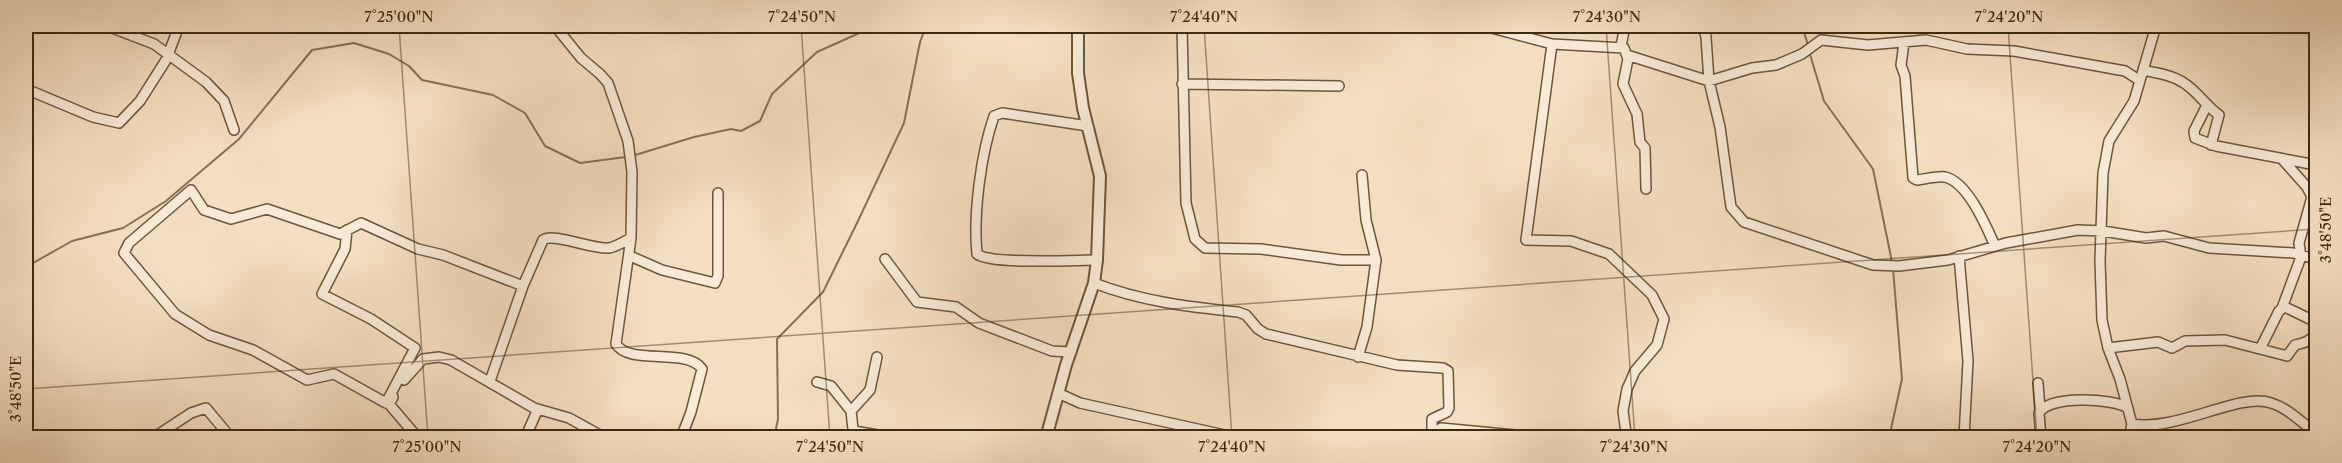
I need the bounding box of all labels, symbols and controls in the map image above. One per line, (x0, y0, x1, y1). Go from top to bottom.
text: 7°25'00"N (364, 7, 434, 26)
text: 7°24'50"N (768, 7, 836, 26)
text: 7°24'40"N (1170, 7, 1238, 26)
text: 7°24'30"N (1573, 7, 1641, 26)
text: 7°24'20"N (1975, 7, 2043, 26)
text: 3°48'50"E (2316, 197, 2335, 263)
text: 3°48'50"E (6, 356, 25, 422)
text: 7°25'00"N (392, 437, 462, 456)
text: 7°24'50"N (796, 437, 864, 456)
text: 7°24'40"N (1198, 437, 1266, 456)
text: 7°24'30"N (1600, 437, 1668, 456)
text: 7°24'20"N (2003, 437, 2071, 456)

